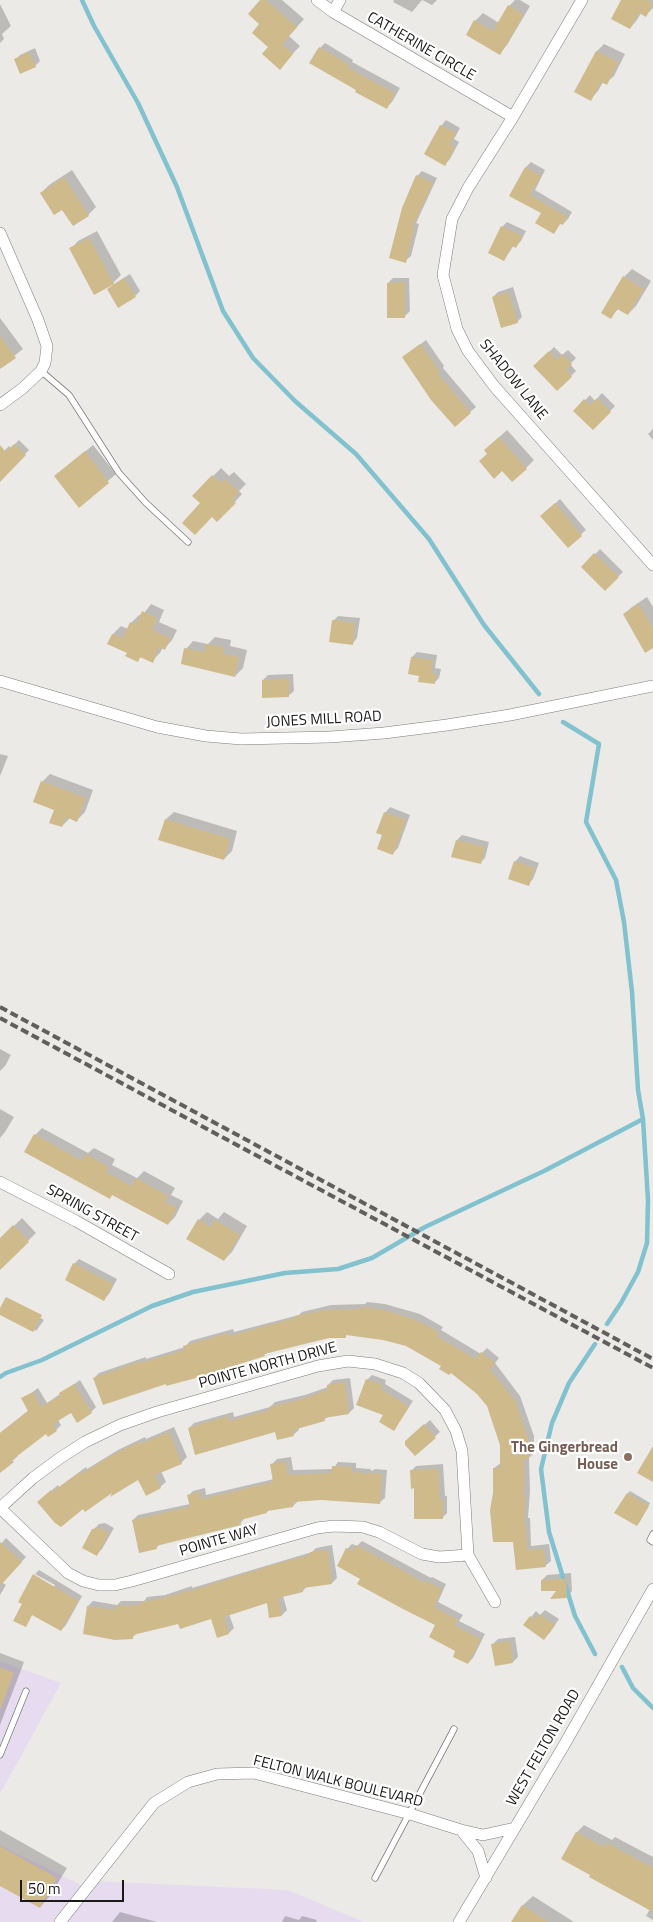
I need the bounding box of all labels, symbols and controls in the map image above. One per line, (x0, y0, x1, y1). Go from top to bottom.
street label: CATHERINE CIRCLE (364, 9, 478, 85)
street label: SHADOW LANE (475, 336, 551, 424)
street label: JONES MILL ROAD (266, 708, 382, 732)
street label: SPRING STREET (43, 1181, 141, 1247)
street label: POINTE NORTH DRIVE (197, 1339, 339, 1393)
place label: The Gingerbread House (511, 1439, 618, 1474)
marker: The Gingerbread House (622, 1451, 634, 1463)
street label: POINTE WAY (177, 1521, 261, 1561)
street label: WEST FELTON ROAD (503, 1687, 585, 1809)
street label: FELTON WALK BOULEVARD (251, 1752, 425, 1812)
scale bar (22, 1870, 126, 1902)
text: 50 m (28, 1877, 61, 1900)

